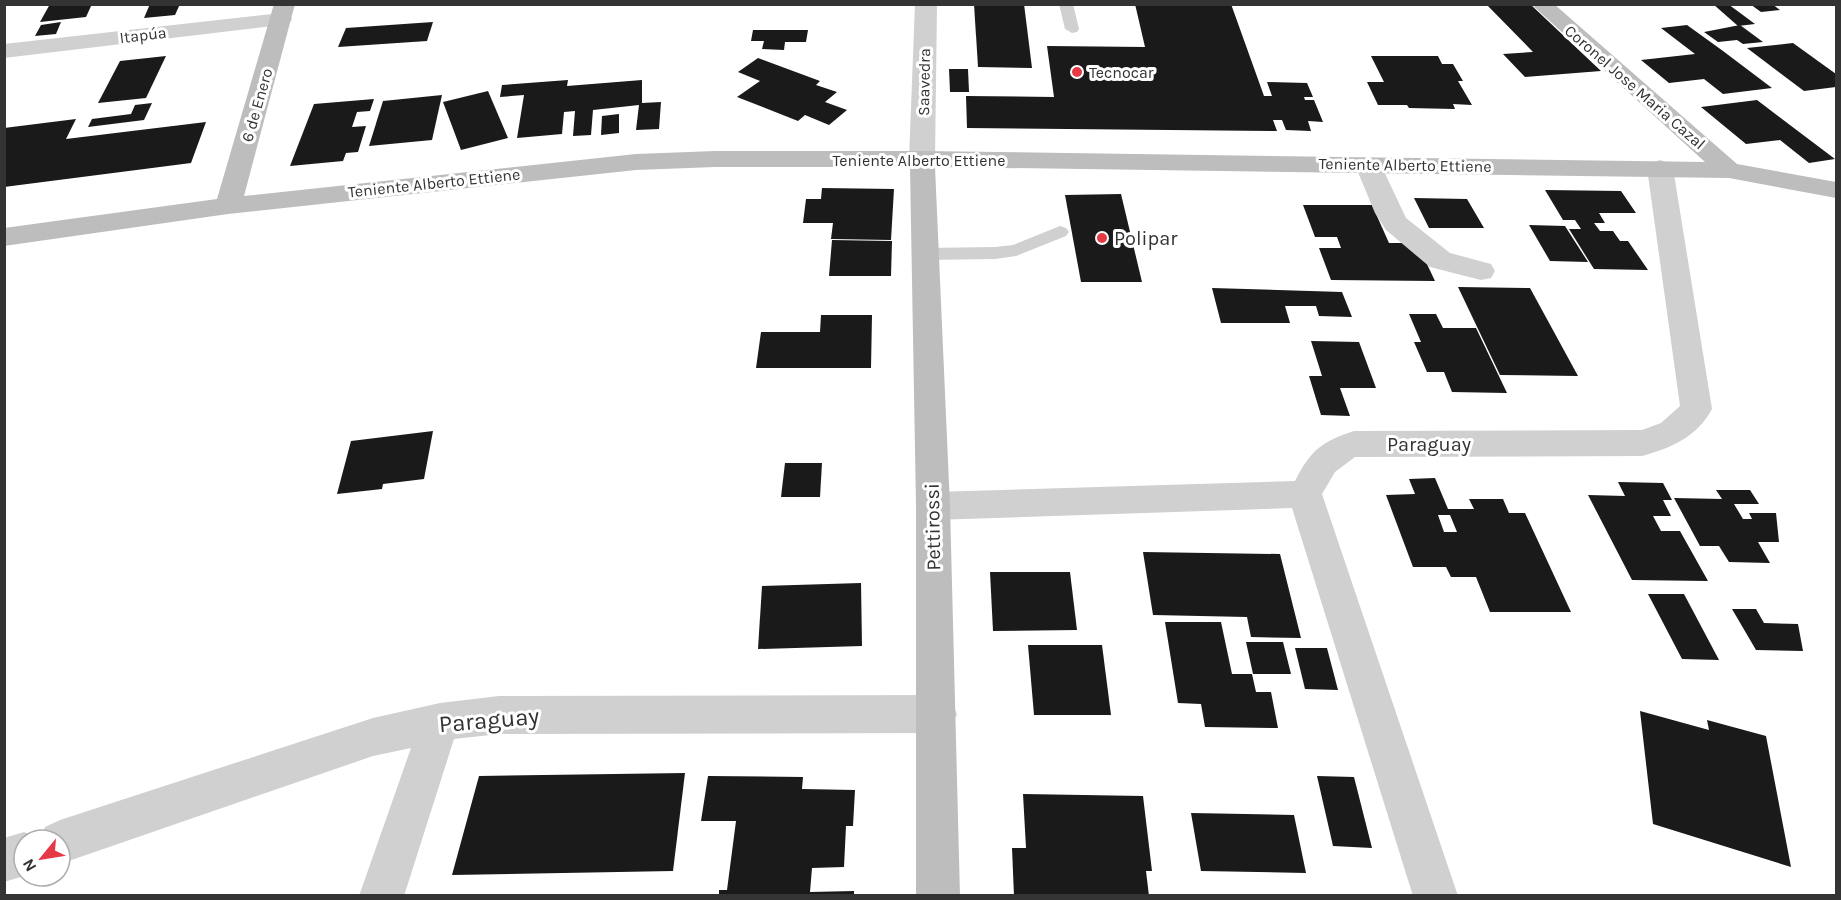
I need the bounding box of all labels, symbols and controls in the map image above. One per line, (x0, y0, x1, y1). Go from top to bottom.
street label: Coronel Jose Maria Cazal (1561, 21, 1709, 153)
street label: Itapúa (118, 23, 168, 47)
street label: Saavedra (914, 48, 934, 116)
place label: Tecnocar (1089, 63, 1154, 82)
marker: Tecnocar (1070, 65, 1084, 79)
street label: 6 de Enero (237, 66, 277, 144)
street label: Teniente Alberto Ettiene (833, 151, 1005, 170)
street label: Teniente Alberto Ettiene (1318, 154, 1492, 176)
street label: Teniente Alberto Ettiene (347, 165, 521, 201)
place label: Polipar (1114, 227, 1178, 250)
marker: Polipar (1095, 231, 1109, 245)
street label: Paraguay (1387, 433, 1471, 456)
street label: Pettirossi (921, 483, 945, 571)
street label: Paraguay (438, 702, 540, 738)
north arrow (12, 828, 72, 888)
text: N (18, 856, 41, 875)

